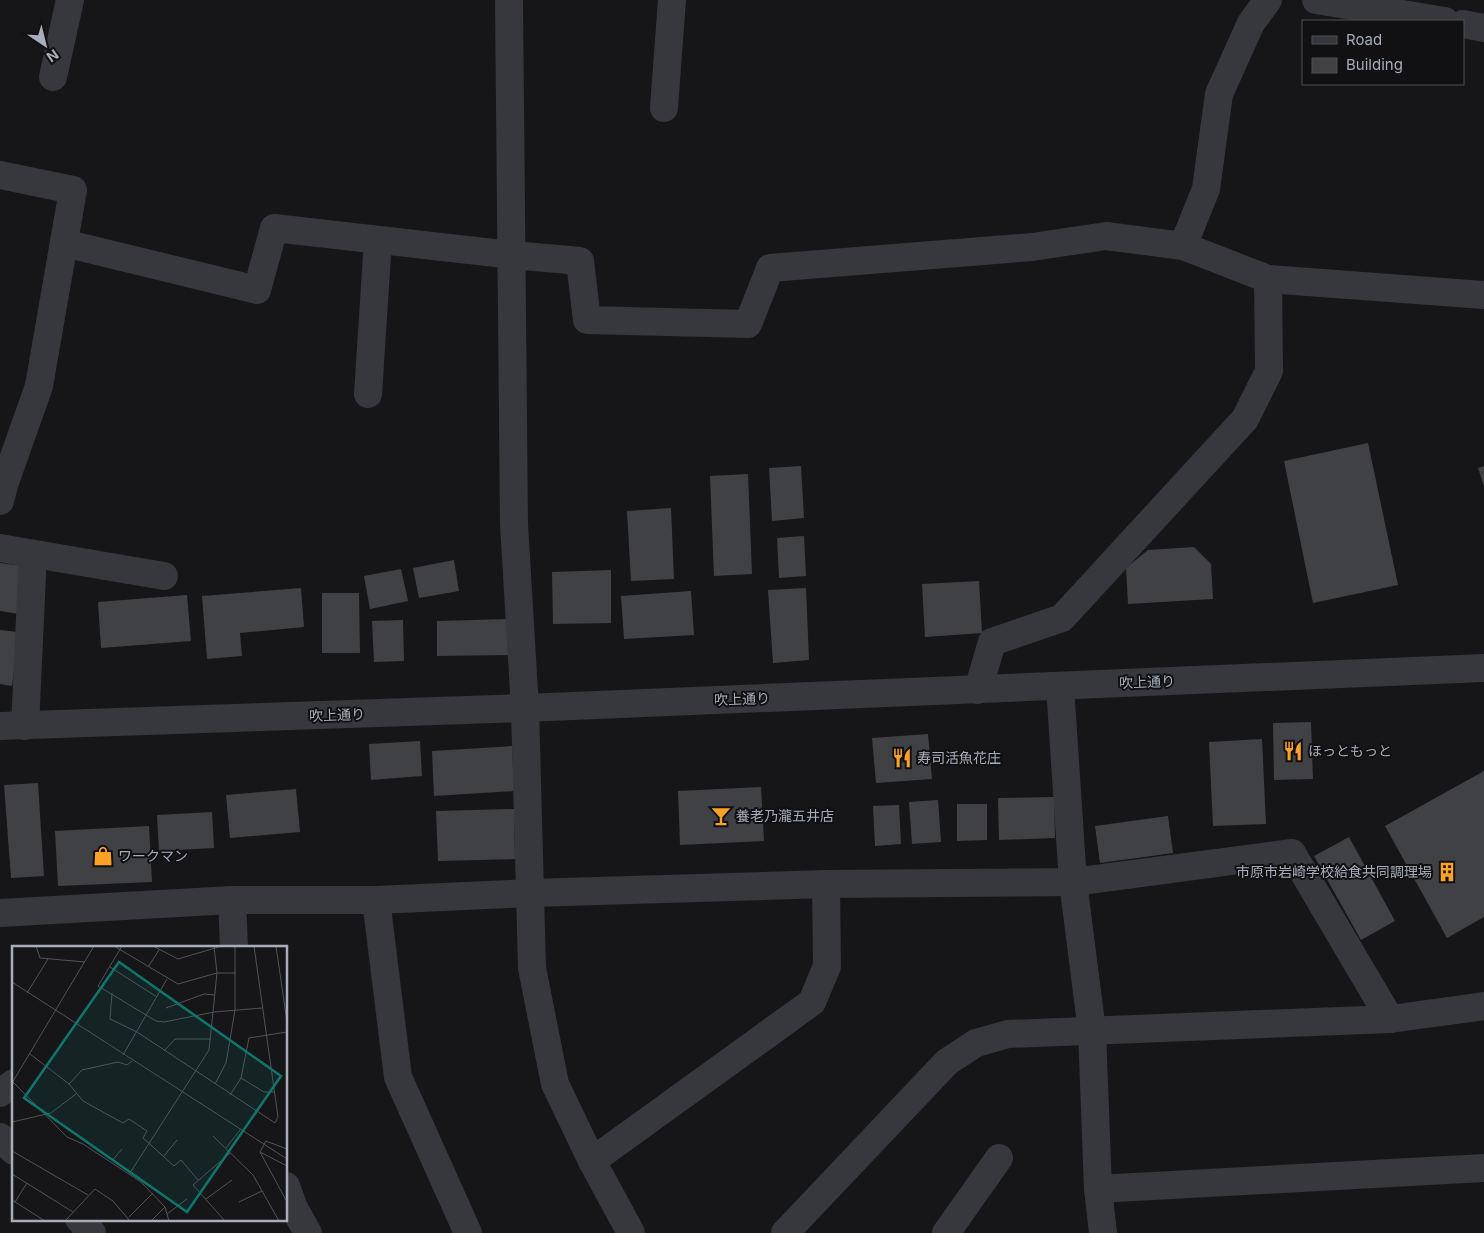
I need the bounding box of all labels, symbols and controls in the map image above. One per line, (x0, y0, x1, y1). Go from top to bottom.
north arrow (20, 20, 70, 70)
legend (1302, 20, 1464, 85)
text: Road (1346, 30, 1382, 49)
text: N (43, 46, 62, 66)
text: Building (1346, 55, 1403, 74)
street label: 吹上通り (1119, 672, 1175, 691)
street label: 吹上通り (714, 689, 770, 708)
street label: 吹上通り (309, 705, 365, 724)
restaurant icon: ほっともっと (1282, 740, 1304, 762)
place label: ほっともっと (1308, 742, 1392, 759)
restaurant icon: 寿司活魚花庄 (891, 747, 913, 769)
place label: 寿司活魚花庄 (917, 749, 1001, 766)
bar icon: 養老乃瀧五井店 (710, 805, 732, 827)
place label: 養老乃瀧五井店 (736, 807, 834, 824)
shop icon: ワークマン (92, 845, 114, 867)
place label: ワークマン (118, 847, 188, 864)
building icon: 市原市岩崎学校給食共同調理場 (1436, 861, 1458, 883)
place label: 市原市岩崎学校給食共同調理場 (1236, 863, 1432, 880)
inset map (12, 946, 288, 1220)

